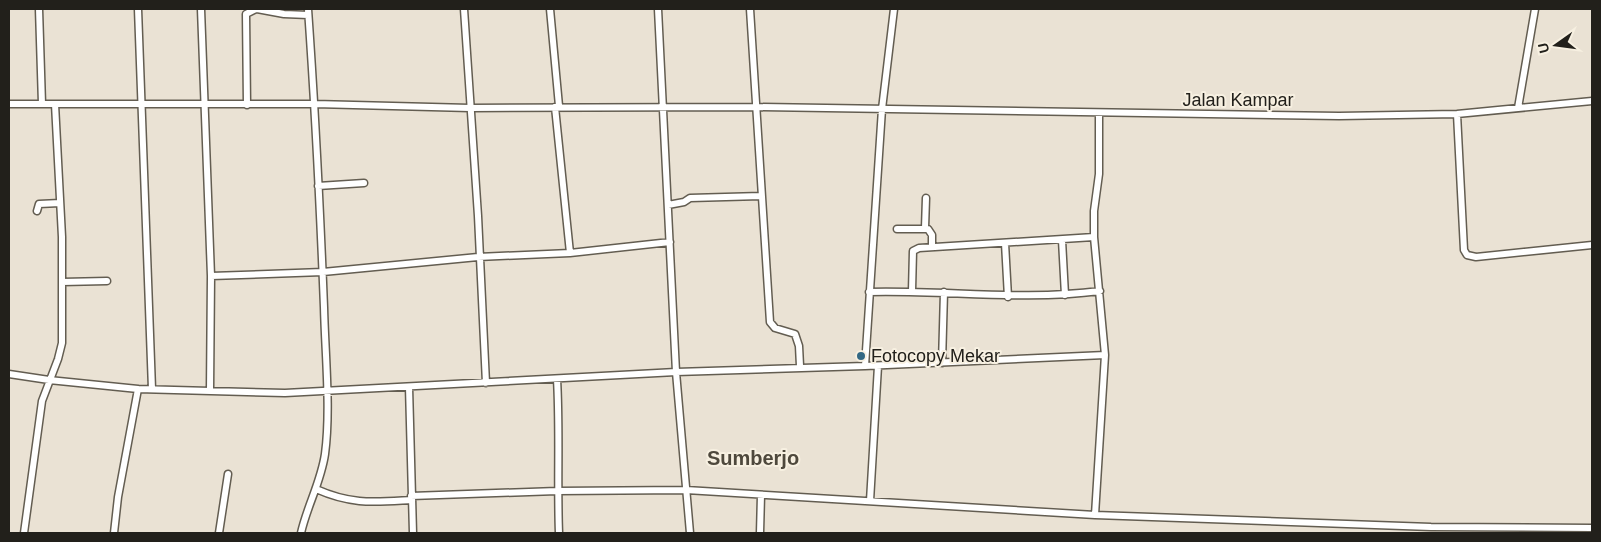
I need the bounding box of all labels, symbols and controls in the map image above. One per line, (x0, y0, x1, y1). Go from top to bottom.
north arrow (1531, 20, 1581, 70)
text: U (1534, 41, 1552, 55)
street label: Jalan Kampar (1182, 90, 1294, 110)
place label: Fotocopy Mekar (871, 346, 1000, 366)
marker: Fotocopy Mekar (855, 350, 867, 362)
district label: Sumberjo (707, 447, 799, 469)

